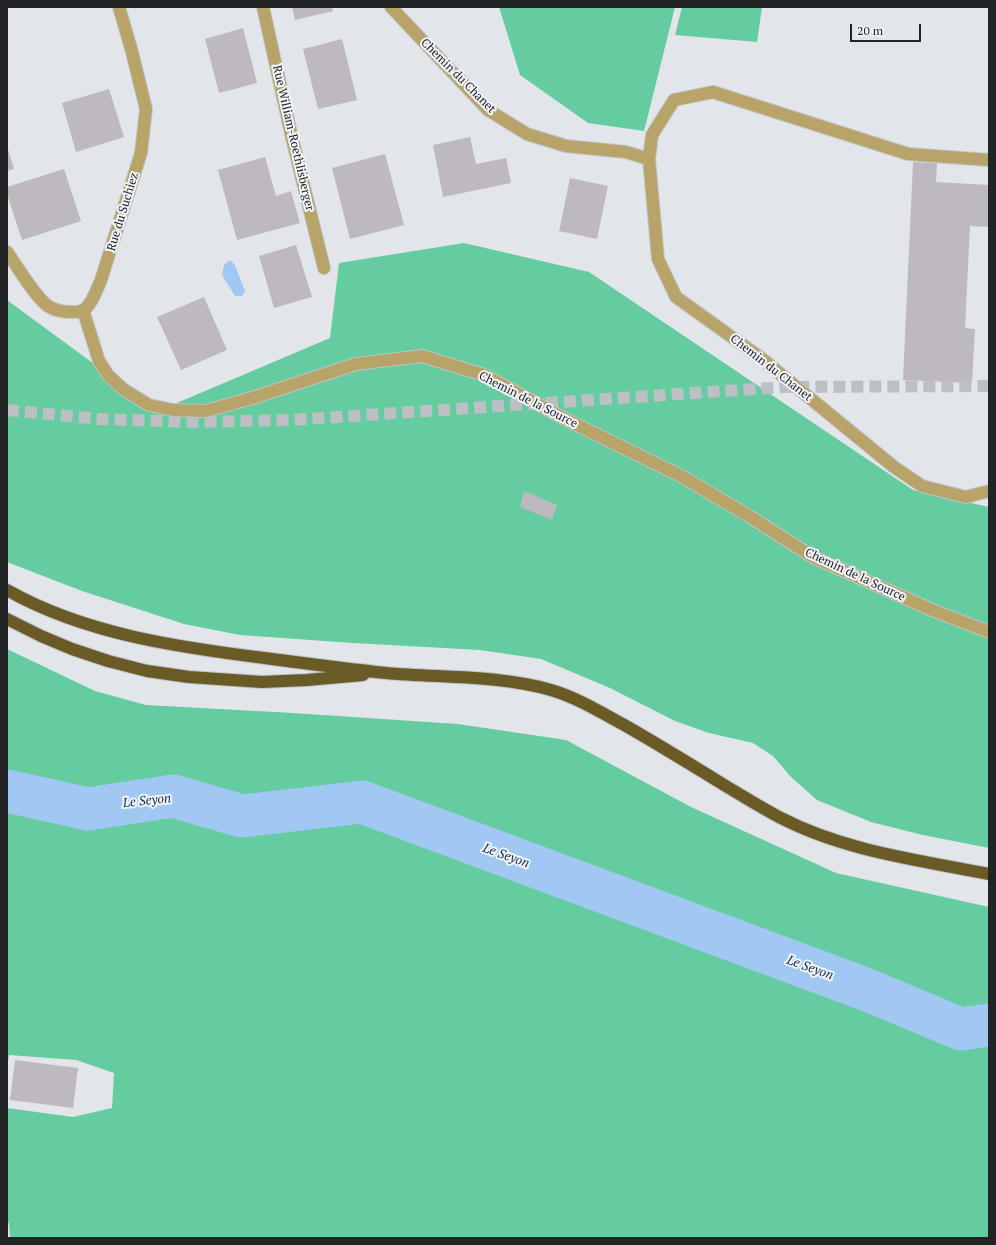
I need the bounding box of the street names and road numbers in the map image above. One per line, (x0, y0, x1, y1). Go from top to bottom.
street label: Chemin du Chanet (418, 36, 498, 116)
street label: Rue William-Roethlisberger (269, 64, 317, 212)
street label: Rue du Suchiez (104, 171, 142, 253)
street label: Chemin du Chanet (727, 332, 815, 404)
street label: Chemin de la Source (476, 369, 580, 431)
street label: Chemin de la Source (803, 545, 907, 605)

